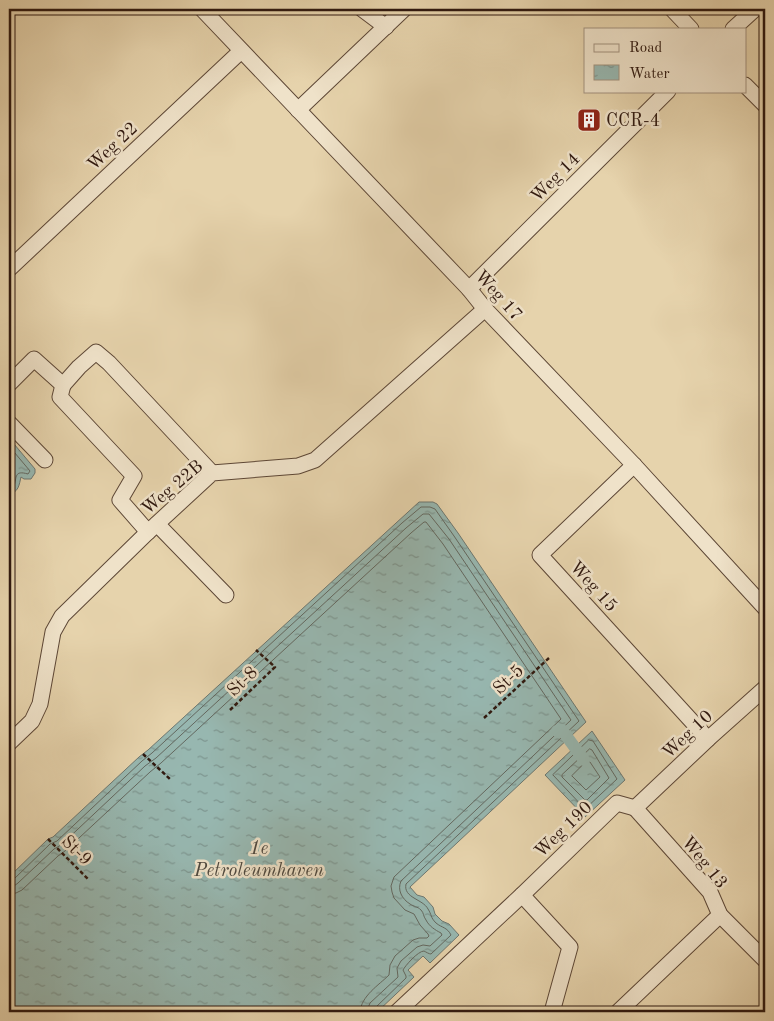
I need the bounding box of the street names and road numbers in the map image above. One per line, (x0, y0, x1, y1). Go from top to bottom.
street label: Weg 22 (84, 119, 141, 174)
street label: Weg 14 (528, 150, 584, 206)
street label: Weg 17 (471, 267, 525, 325)
street label: Weg 22B (139, 457, 207, 518)
street label: Weg 15 (566, 558, 620, 616)
street label: St-5 (490, 661, 527, 698)
street label: St-8 (224, 663, 261, 700)
street label: Weg 10 (659, 707, 716, 762)
street label: Weg 190 (532, 798, 596, 861)
street label: St-9 (58, 832, 95, 869)
street label: Weg 13 (678, 833, 731, 892)

